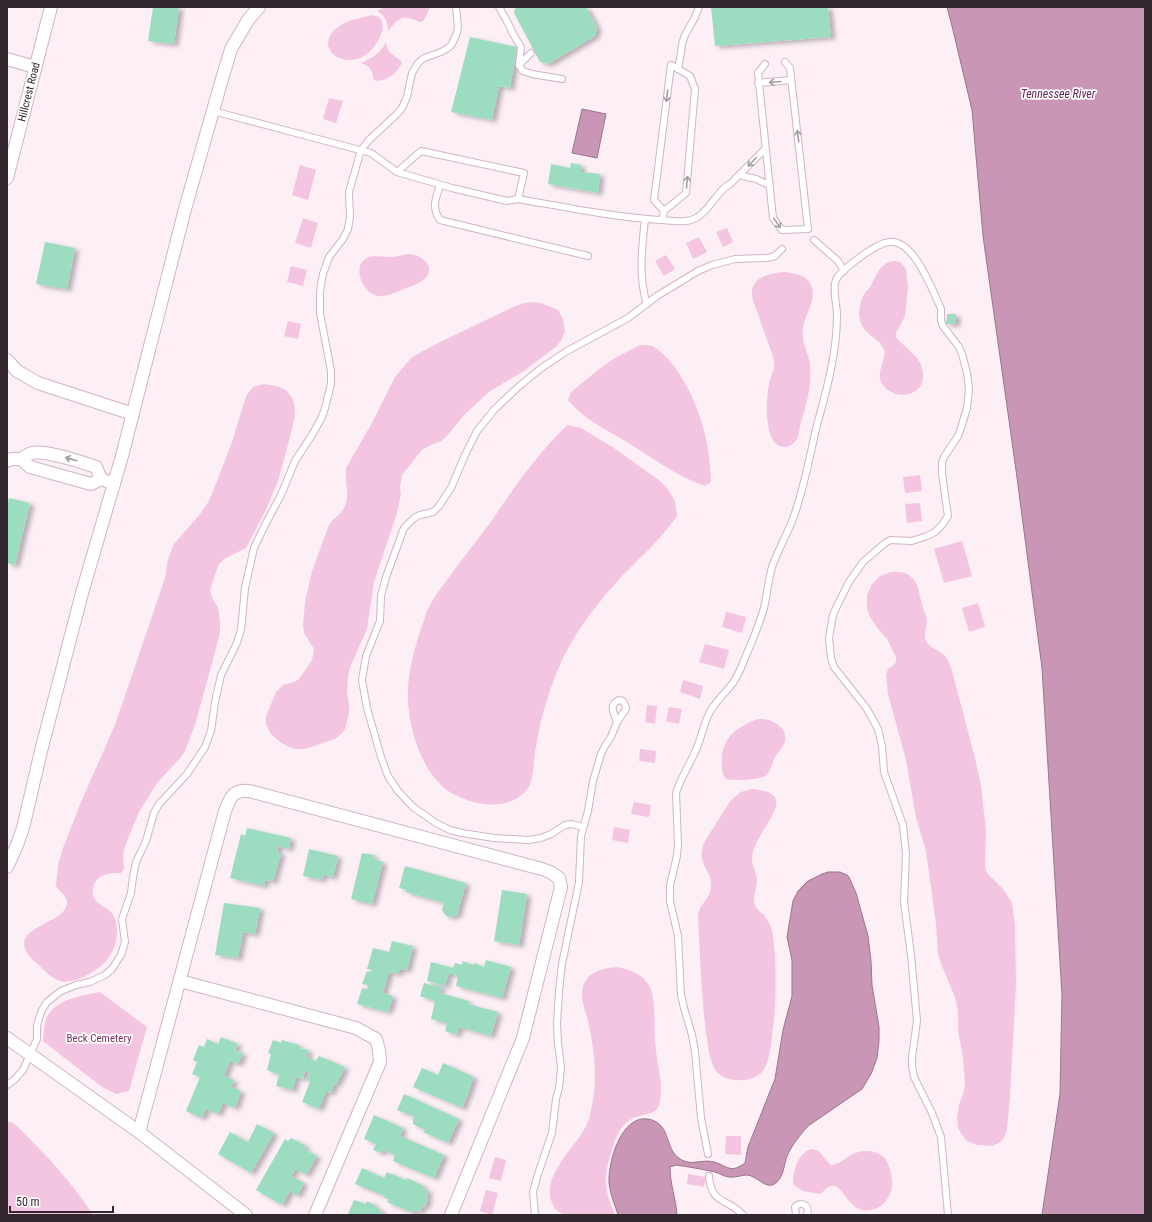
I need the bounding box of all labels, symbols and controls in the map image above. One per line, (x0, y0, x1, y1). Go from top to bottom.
street label: Hillcrest Road (15, 61, 43, 123)
one-way arrow (769, 78, 782, 86)
water label: Tennessee River (1021, 87, 1096, 101)
one-way arrow (663, 89, 671, 102)
one-way arrow (794, 130, 801, 143)
one-way arrow (747, 157, 757, 167)
one-way arrow (684, 176, 691, 189)
one-way arrow (772, 217, 781, 228)
one-way arrow (65, 455, 78, 462)
park label: Beck Cemetery (67, 1032, 132, 1045)
scale bar (10, 1188, 113, 1214)
text: 50 m (16, 1195, 40, 1209)

